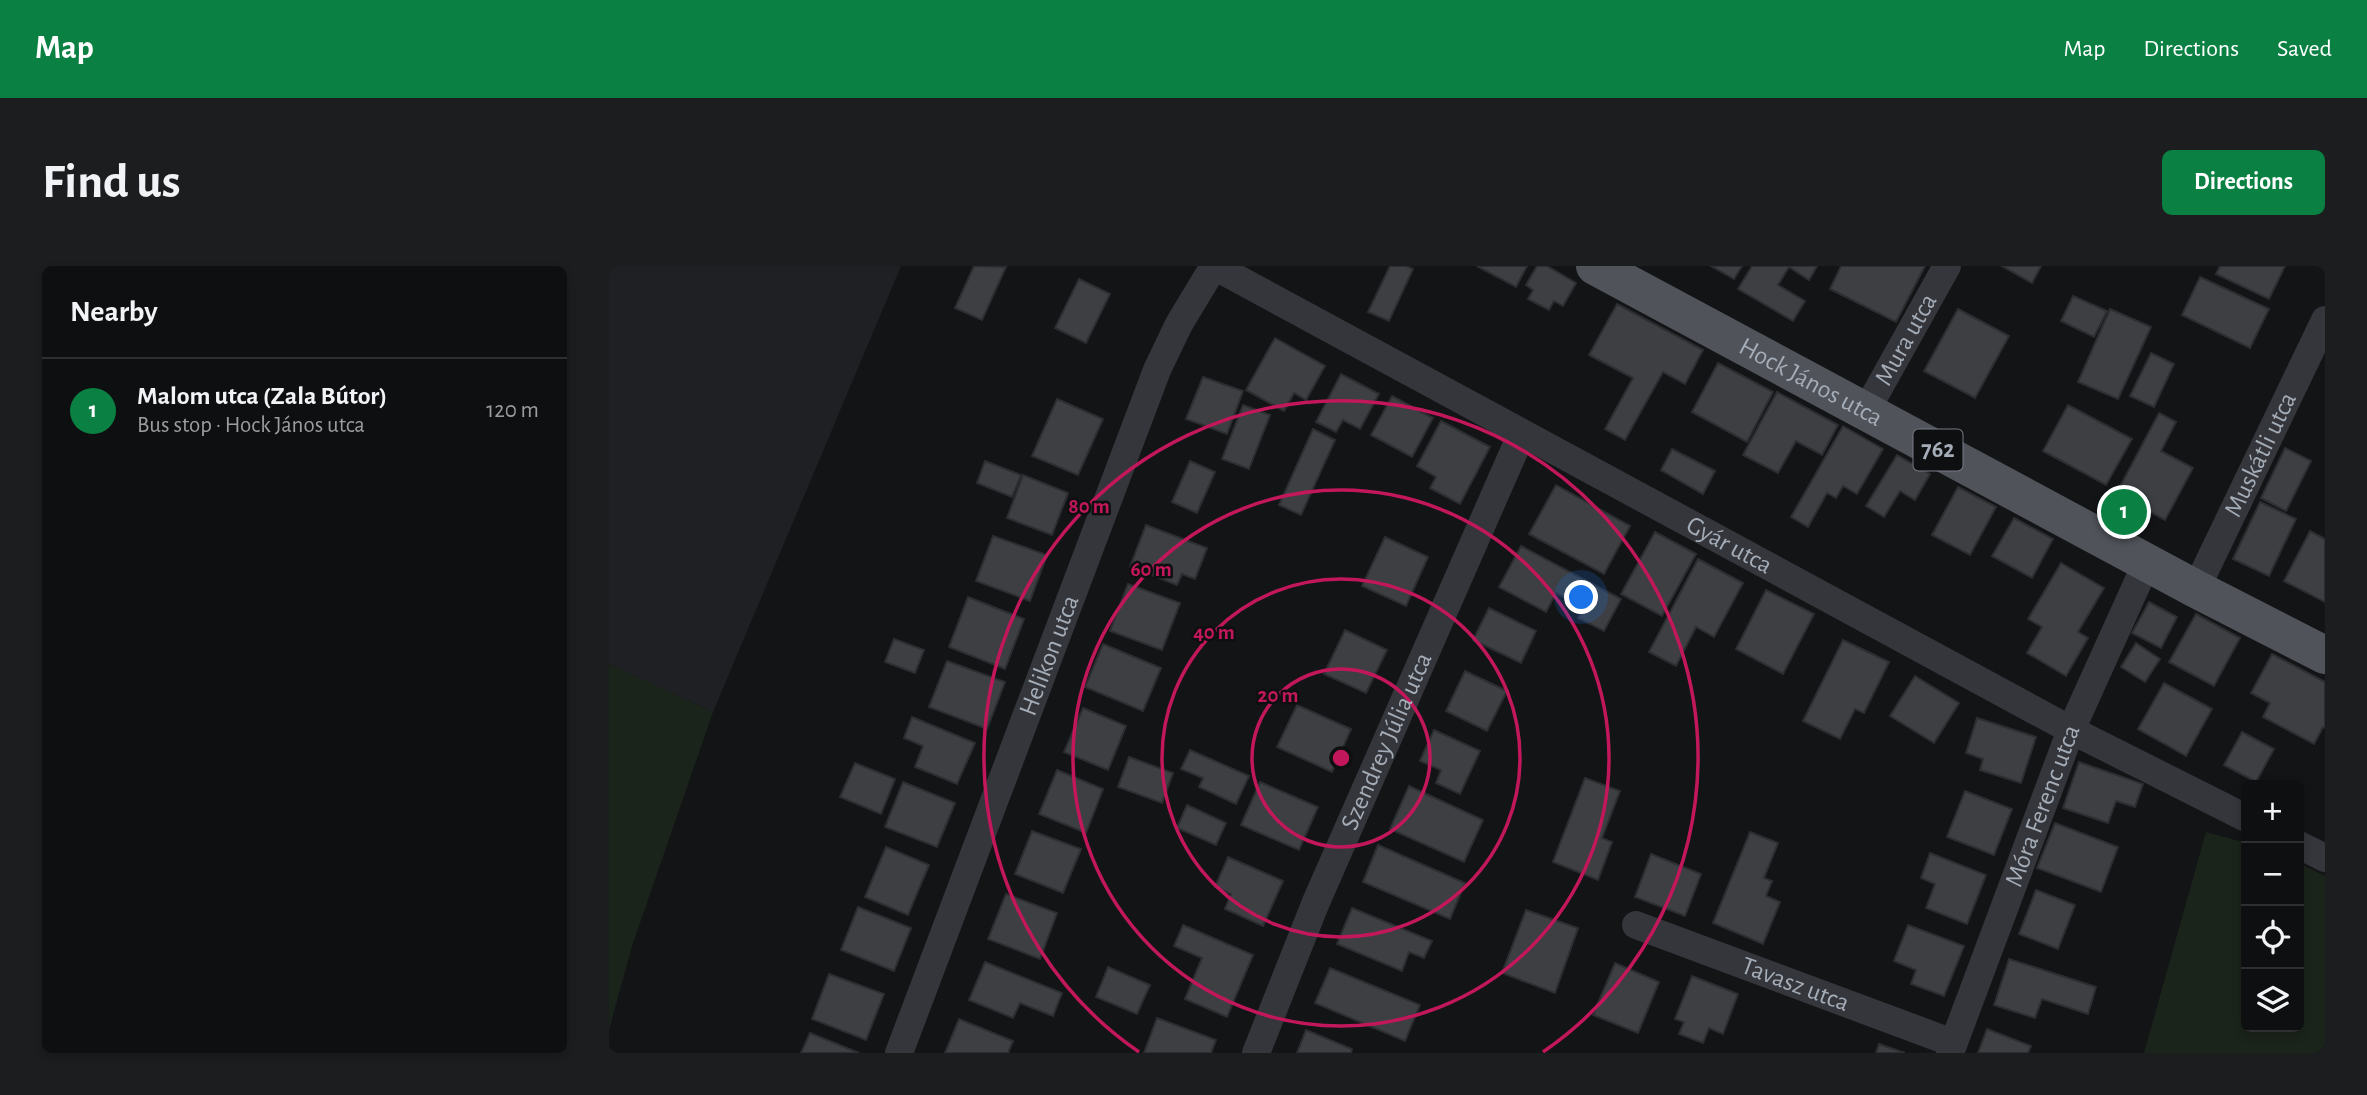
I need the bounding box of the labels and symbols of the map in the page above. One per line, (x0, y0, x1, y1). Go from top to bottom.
street label: Mura utca (1870, 289, 1942, 390)
street label: Hock János utca (1735, 333, 1887, 431)
street label: Muskátli utca (2220, 388, 2301, 521)
road number: 762 (1913, 430, 1963, 470)
pin: 1 (2101, 486, 2147, 538)
text: 80 m (1068, 496, 1110, 517)
street label: Gyár utca (1682, 511, 1777, 579)
text: 60 m (1130, 559, 1172, 580)
your location (1564, 580, 1598, 614)
street label: Helikon utca (1015, 592, 1084, 719)
text: 40 m (1193, 622, 1235, 643)
street label: Szendrey Júlia utca (1336, 649, 1437, 834)
text: 20 m (1258, 685, 1298, 706)
street label: Móra Ferenc utca (2001, 721, 2085, 890)
centre of rings (1329, 746, 1353, 770)
street label: Tavasz utca (1738, 952, 1853, 1016)

